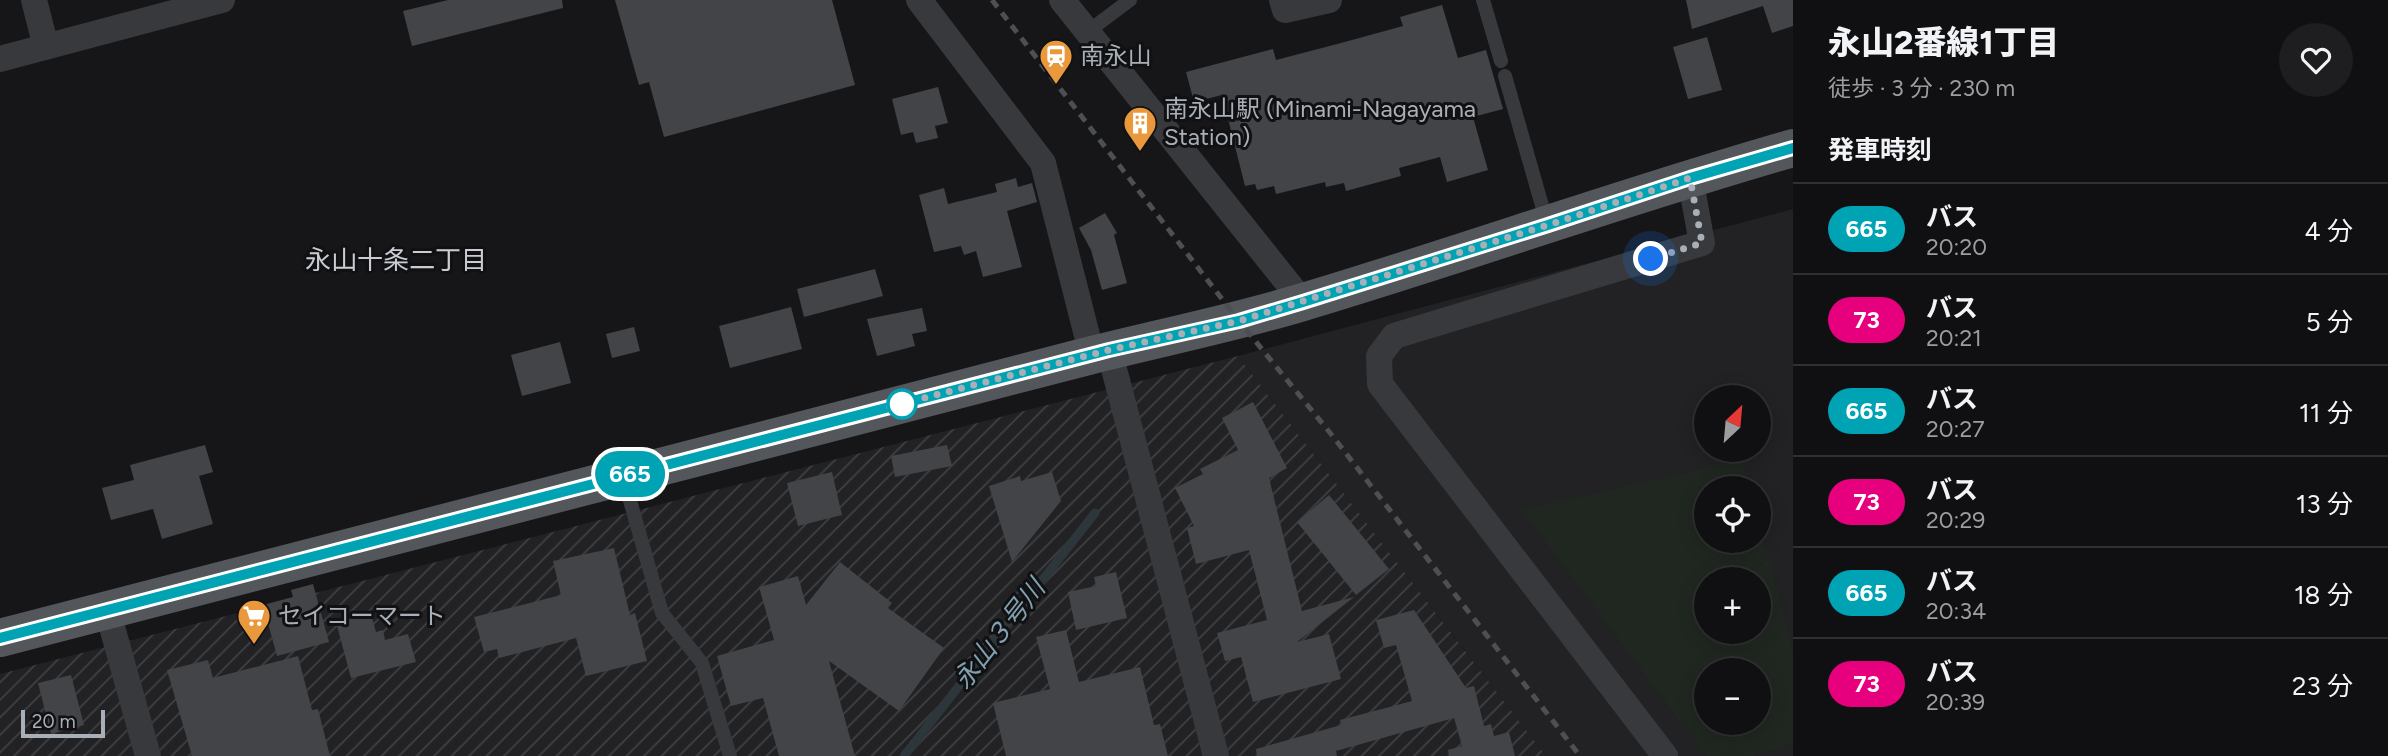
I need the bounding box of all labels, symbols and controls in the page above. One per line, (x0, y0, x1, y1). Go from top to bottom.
text: 永山2番線1丁目 (1828, 23, 2059, 62)
button: heart (2279, 23, 2353, 97)
station icon: 南永山 (1037, 37, 1075, 86)
place label: 南永山 (1080, 41, 1152, 70)
text: 徒歩 · 3 分 · 230 m (1828, 74, 2015, 102)
place label: 南永山駅 (Minami-Nagayama Station) (1164, 94, 1476, 151)
building icon: 南永山駅 (Minami-Nagayama Station) (1121, 104, 1159, 153)
text: 発車時刻 (1828, 134, 1932, 166)
text: バス (1926, 201, 1978, 233)
text: 665 (1846, 214, 1887, 243)
text: 4 分 (2304, 215, 2353, 247)
text: 20:20 (1926, 233, 1987, 261)
your location (1633, 241, 1668, 276)
district label: 永山十条二丁目 (305, 244, 487, 276)
text: バス (1926, 292, 1978, 324)
text: 73 (1853, 305, 1880, 334)
text: 5 分 (2306, 306, 2353, 338)
text: 20:21 (1926, 324, 1982, 352)
text: バス (1926, 383, 1978, 415)
north arrow (1694, 385, 1771, 462)
map controls (1694, 385, 1771, 735)
unlabelled marker (887, 389, 917, 419)
text: 665 (1846, 396, 1887, 425)
text: 11 分 (2299, 397, 2353, 429)
text: 20:27 (1926, 415, 1985, 443)
line badge: 665 (590, 451, 670, 497)
text: 665 (609, 459, 651, 488)
text: バス (1926, 474, 1978, 506)
button: locate (1694, 476, 1771, 553)
text: 73 (1853, 487, 1880, 516)
text: 13 分 (2296, 488, 2353, 520)
text: 20:29 (1926, 506, 1985, 534)
text: バス (1926, 565, 1978, 597)
button: + (1694, 567, 1771, 644)
water label: 永山３号川 (946, 571, 1053, 695)
text: 665 (1846, 578, 1887, 607)
text: 18 分 (2294, 579, 2353, 611)
supermarket icon: セイコーマート (235, 597, 273, 646)
text: 20:34 (1926, 597, 1986, 625)
place label: セイコーマート (278, 601, 446, 630)
text: バス (1926, 656, 1978, 688)
button: − (1694, 658, 1771, 735)
text: 73 (1853, 669, 1880, 698)
text: 23 分 (2292, 670, 2353, 702)
text: 20:39 (1926, 688, 1985, 716)
scale bar (21, 707, 105, 739)
text: 20 m (32, 710, 76, 733)

